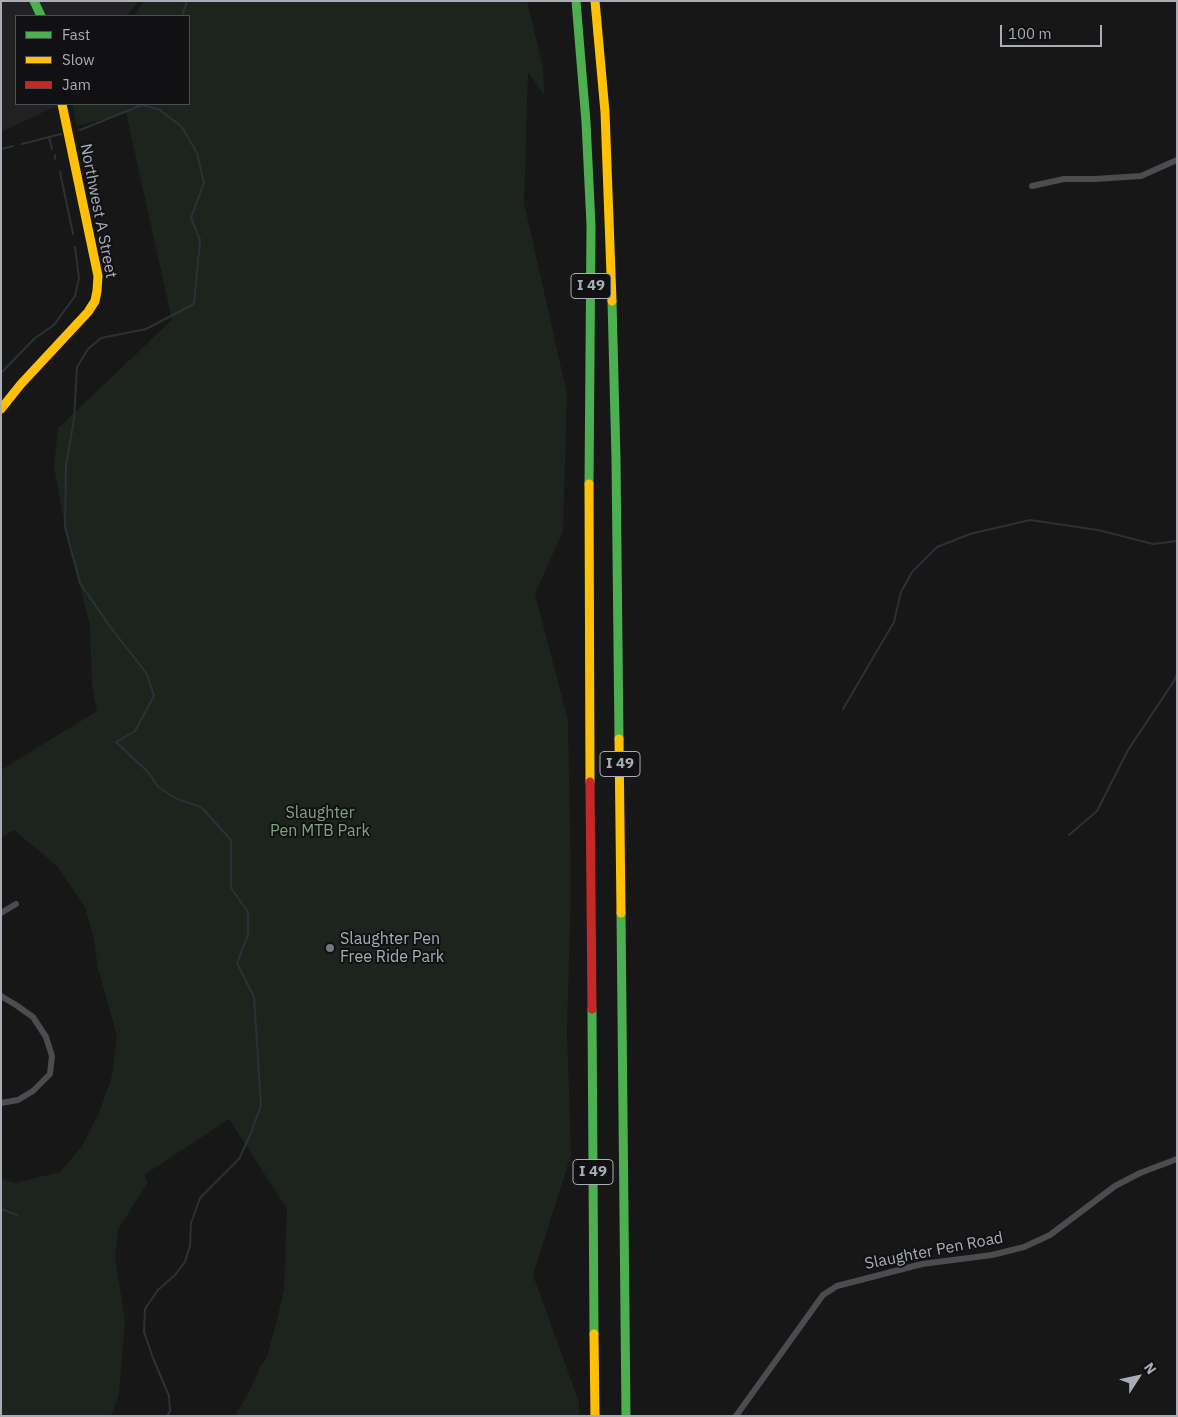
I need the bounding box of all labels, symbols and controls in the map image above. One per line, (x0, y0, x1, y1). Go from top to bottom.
legend (15, 15, 190, 105)
scale bar (1003, 15, 1106, 47)
text: 100 m (1008, 24, 1052, 43)
text: Fast (62, 25, 90, 44)
text: Slow (62, 50, 95, 69)
text: Jam (62, 75, 91, 94)
street label: Northwest A Street (76, 142, 120, 280)
road number: I 49 (571, 274, 611, 298)
road number: I 49 (600, 752, 640, 776)
park label: Slaughter Pen MTB Park (270, 803, 370, 841)
place label: Slaughter Pen Free Ride Park (340, 929, 444, 967)
marker: Slaughter Pen Free Ride Park (324, 942, 336, 954)
road number: I 49 (573, 1160, 613, 1184)
street label: Slaughter Pen Road (863, 1228, 1005, 1274)
north arrow (1113, 1352, 1163, 1402)
text: N (1140, 1359, 1161, 1378)

